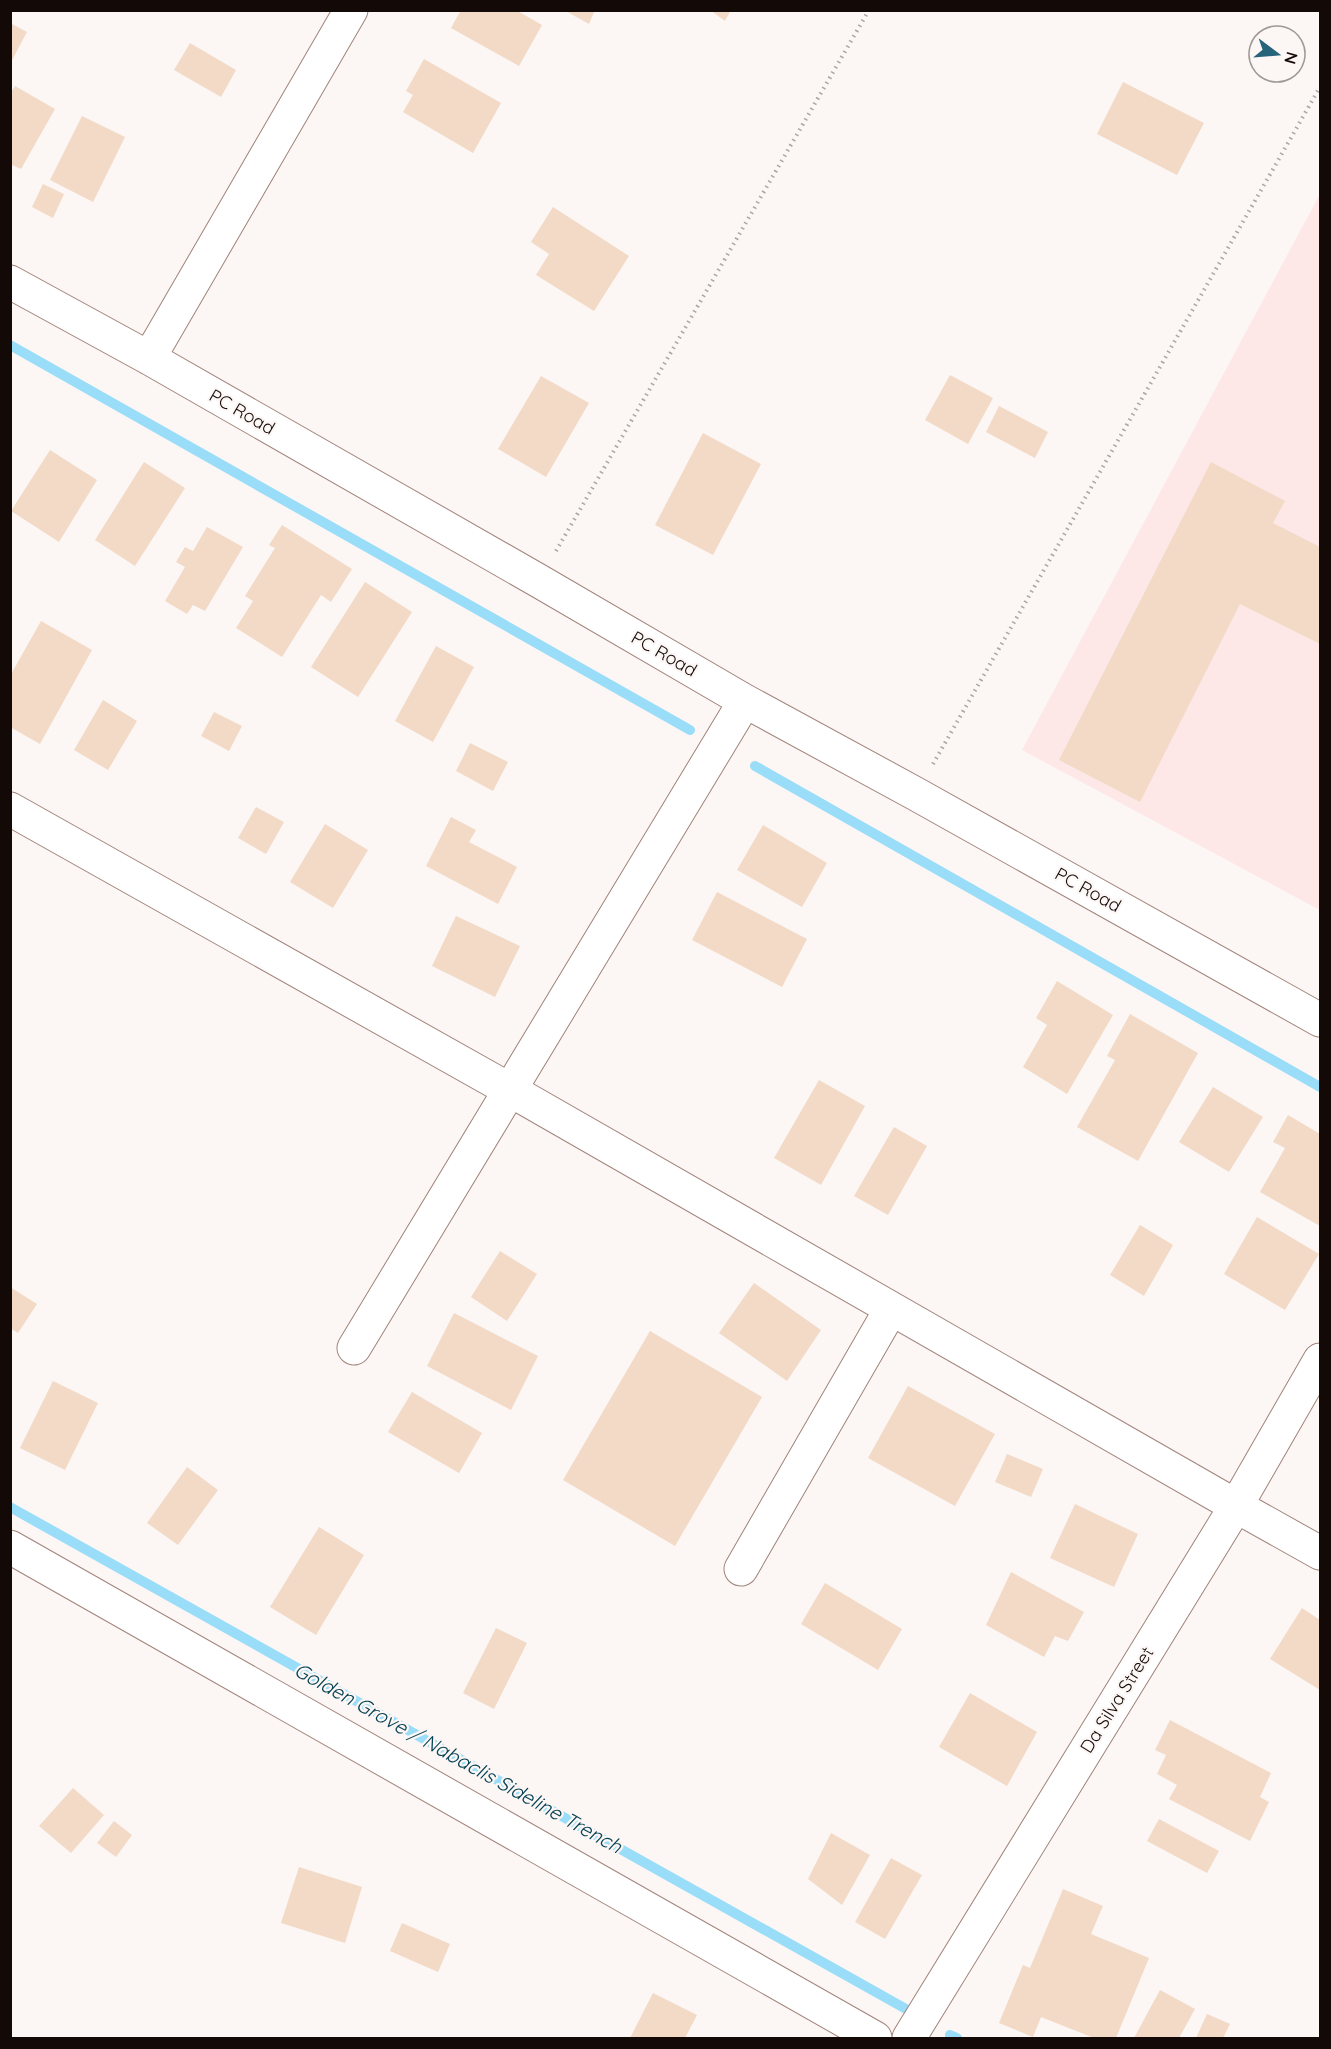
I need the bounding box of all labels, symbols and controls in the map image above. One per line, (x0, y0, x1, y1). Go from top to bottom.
north arrow (1247, 24, 1307, 84)
text: N (1280, 50, 1303, 67)
street label: PC Road (205, 384, 279, 440)
street label: PC Road (627, 626, 701, 682)
street label: PC Road (1051, 862, 1125, 917)
street label: Da Silva Street (1075, 1642, 1158, 1757)
water label: Golden Grove / Nabaclis Sideline Trench (290, 1657, 627, 1859)

